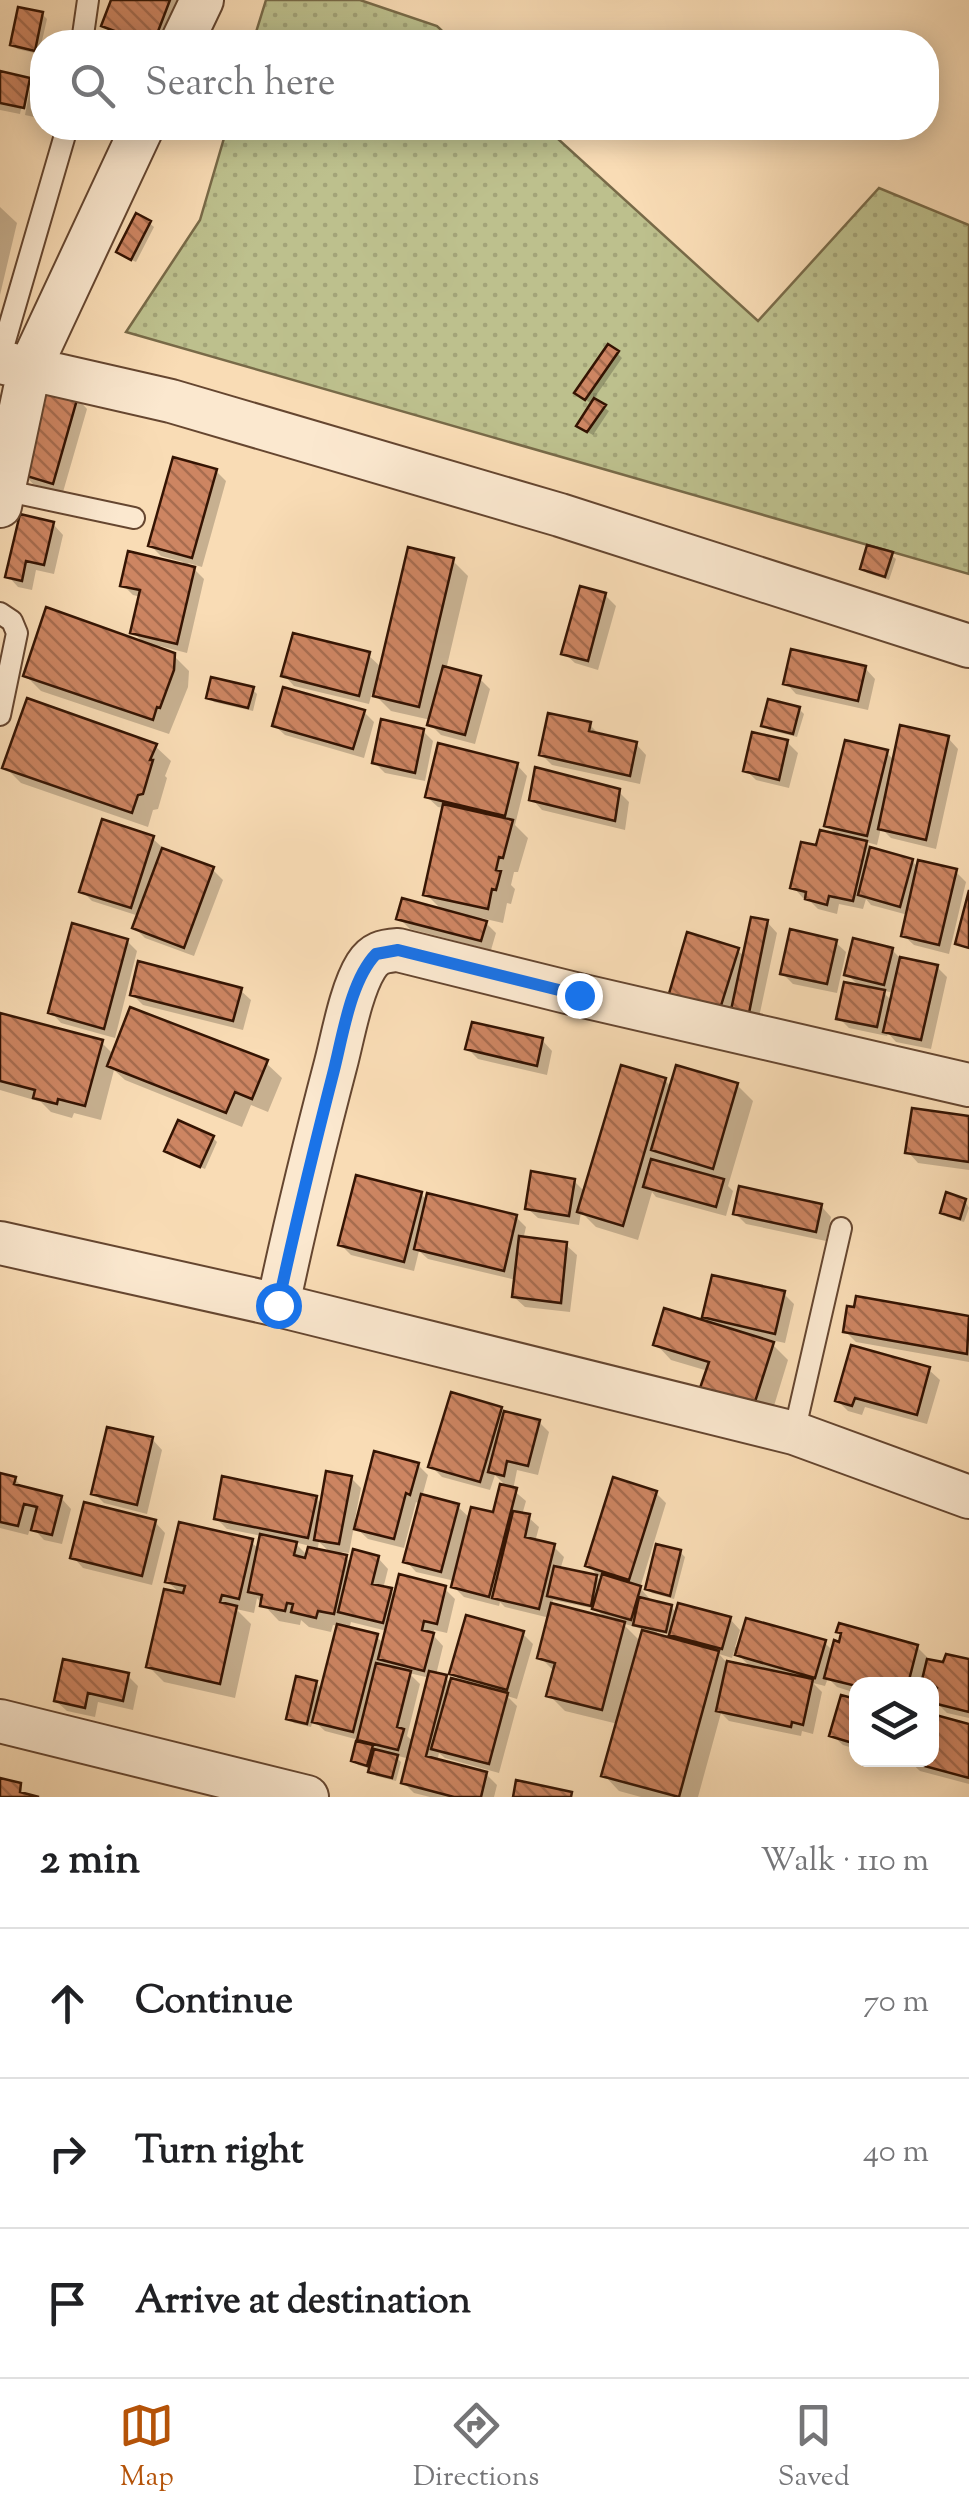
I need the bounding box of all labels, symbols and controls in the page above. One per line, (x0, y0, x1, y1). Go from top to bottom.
search box (30, 30, 939, 140)
icon: search (65, 58, 120, 113)
text: Search here (145, 58, 336, 112)
route end (557, 973, 603, 1019)
route start (256, 1283, 302, 1329)
map controls (849, 1677, 939, 1767)
button: layers (849, 1677, 939, 1767)
text: 2 min (40, 1832, 140, 1892)
text: Walk · 110 m (761, 1839, 929, 1885)
icon: ahead (40, 1976, 95, 2031)
text: Continue (135, 1976, 293, 2030)
text: 70 m (863, 1980, 929, 2026)
icon: right (40, 2126, 95, 2181)
text: Turn right (135, 2126, 303, 2180)
text: 40 m (863, 2130, 929, 2176)
icon: arrive (40, 2276, 95, 2331)
text: Arrive at destination (135, 2276, 471, 2330)
tab: Map (119, 2398, 174, 2498)
tab: Directions (413, 2398, 539, 2498)
tab: Saved (778, 2398, 850, 2498)

